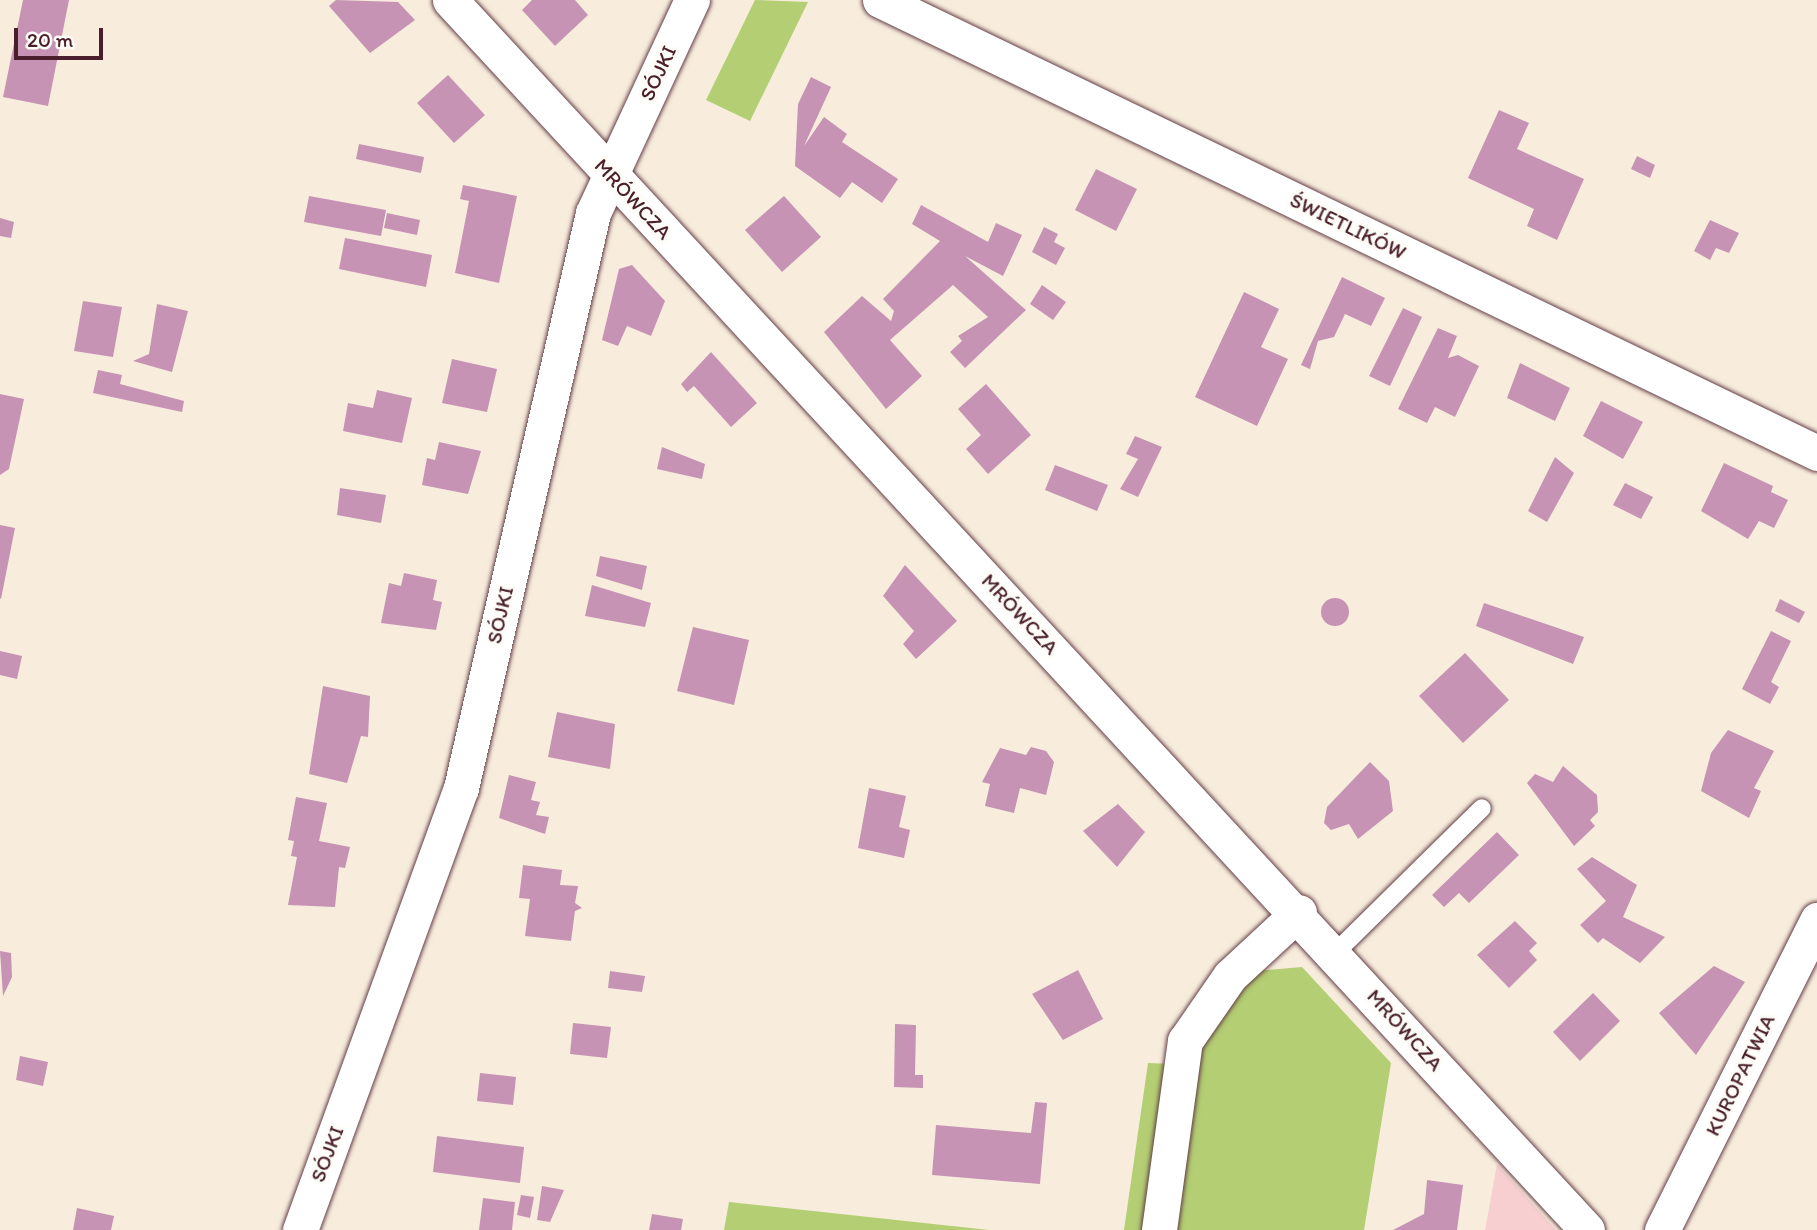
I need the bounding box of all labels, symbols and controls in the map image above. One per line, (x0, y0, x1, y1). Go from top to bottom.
scale bar (18, 14, 107, 58)
text: 20 m (27, 27, 73, 52)
street label: SÓJKI (634, 41, 682, 105)
street label: MRÓWCZA (589, 153, 677, 245)
street label: ŚWIETLIKÓW (1286, 187, 1410, 265)
street label: MRÓWCZA (976, 568, 1064, 660)
street label: SÓJKI (481, 584, 519, 646)
street label: MRÓWCZA (1362, 984, 1448, 1076)
street label: KUROPATWIA (1700, 1010, 1780, 1140)
street label: SÓJKI (305, 1122, 349, 1186)

